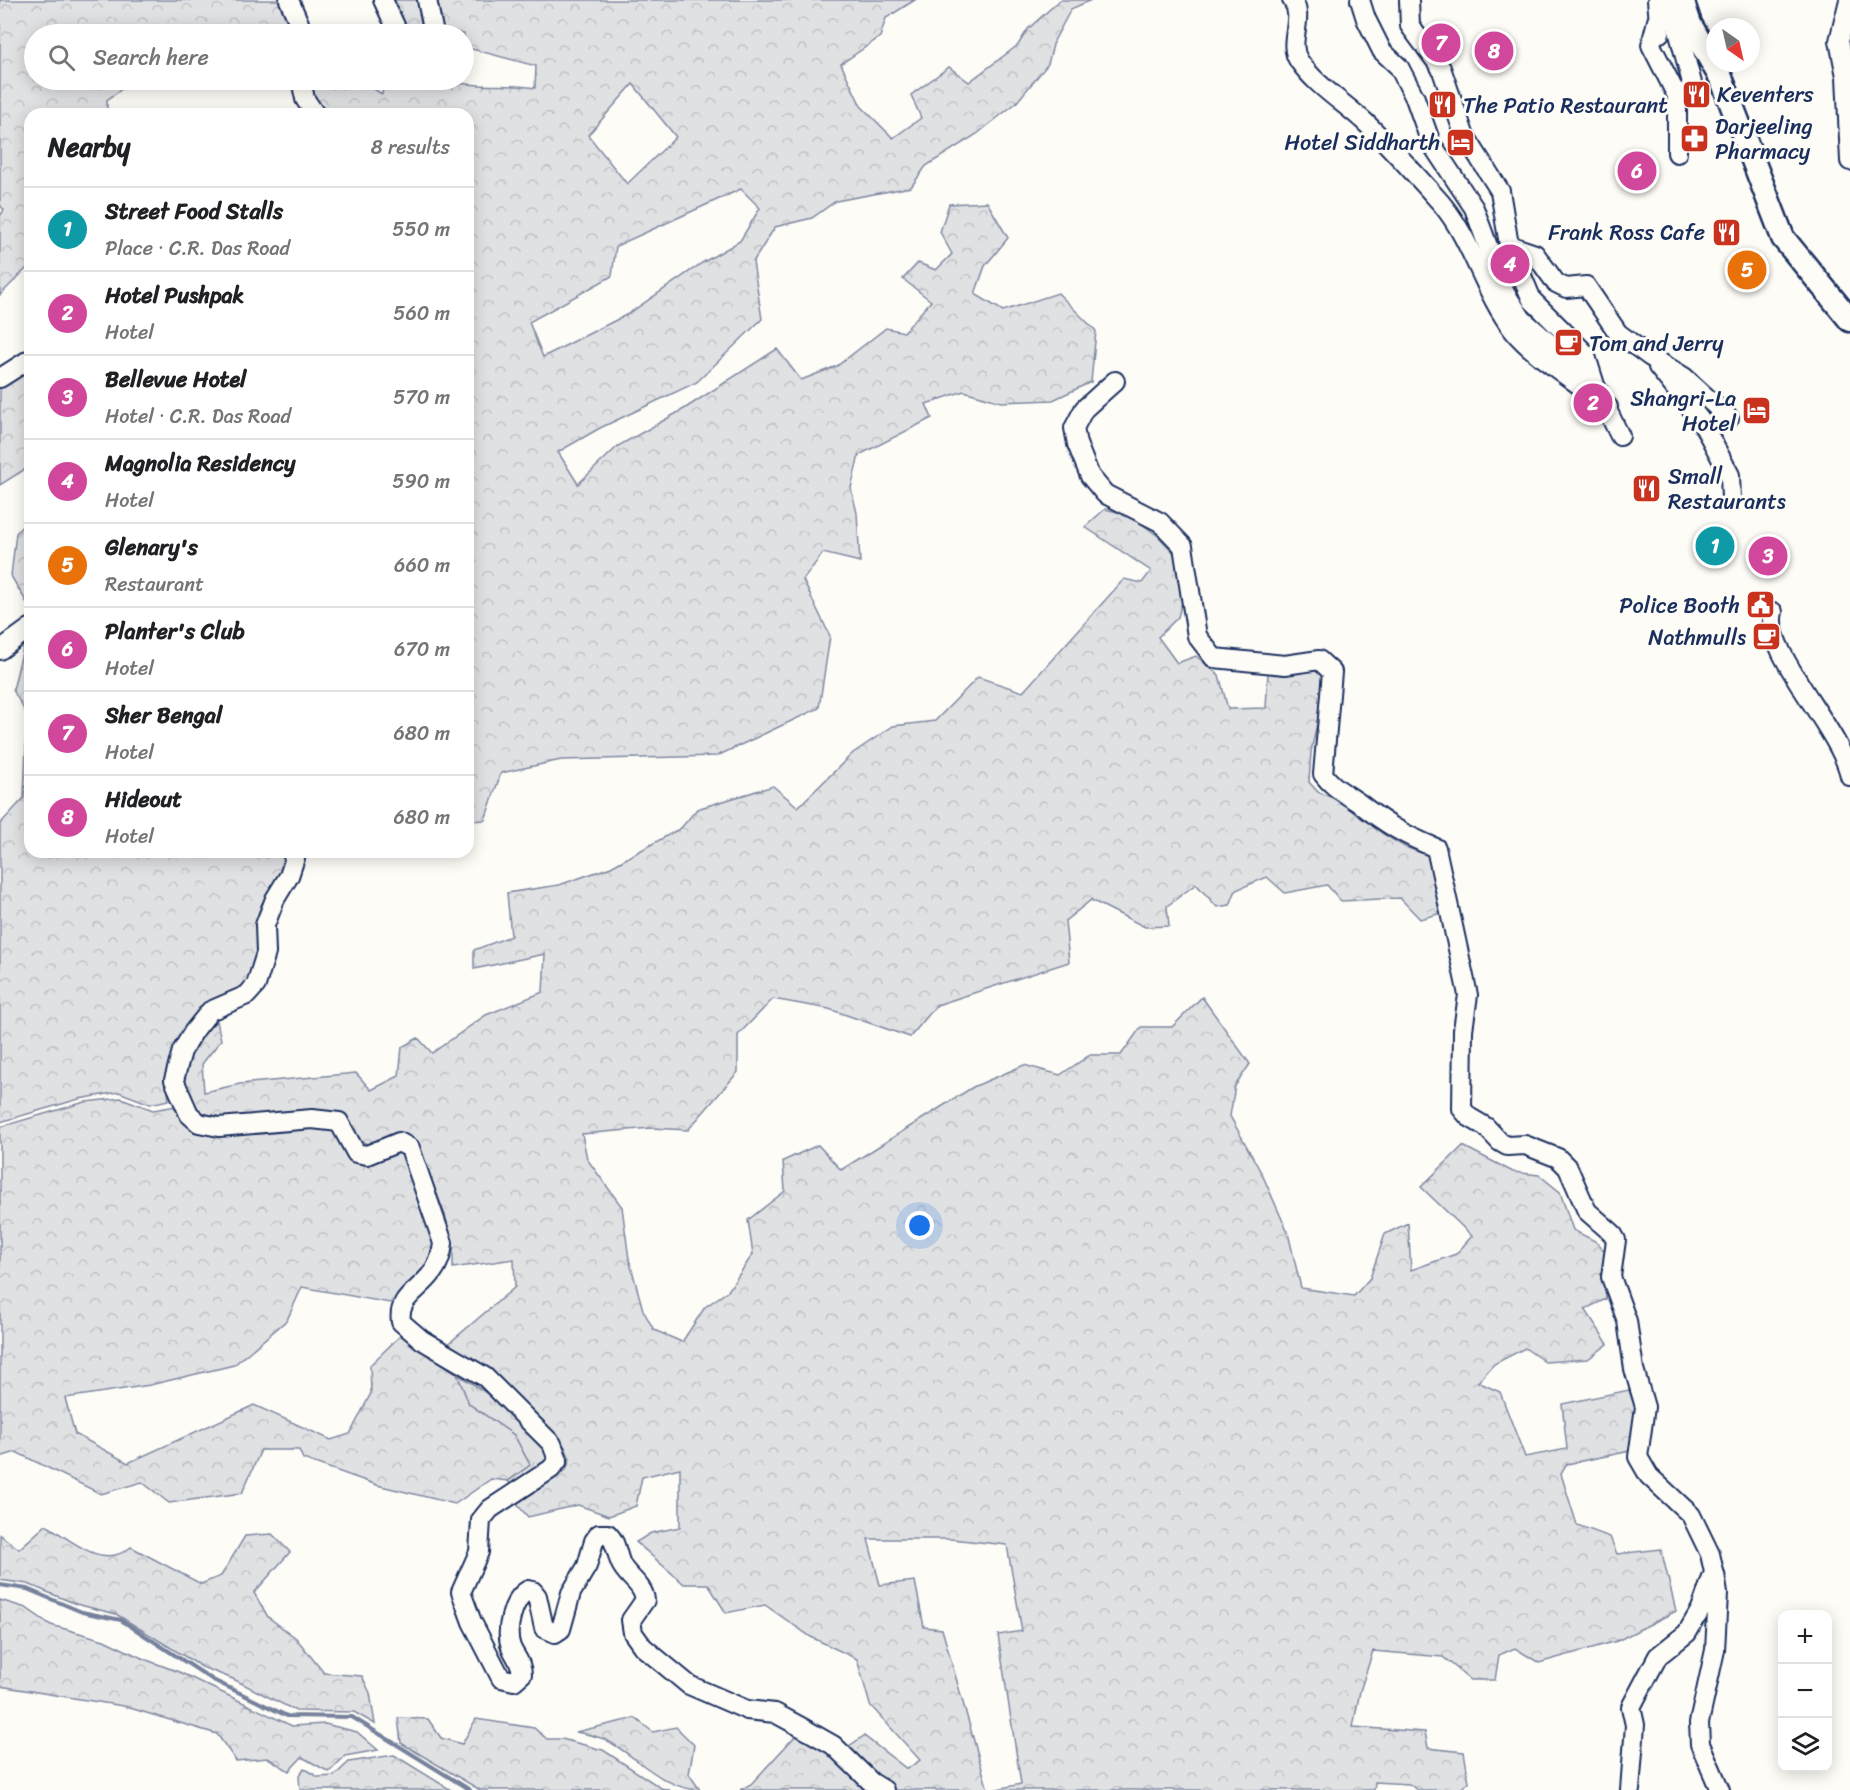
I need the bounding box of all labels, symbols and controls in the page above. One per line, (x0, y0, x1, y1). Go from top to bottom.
north arrow (1706, 18, 1760, 72)
pin: 7 (1422, 20, 1460, 66)
search box (24, 24, 474, 90)
pin: 8 (1474, 28, 1514, 74)
text: Search here (93, 38, 209, 77)
icon: search (45, 41, 78, 74)
place label: Keventers (1717, 75, 1815, 114)
restaurant icon: Keventers (1680, 78, 1712, 110)
place label: The Patio Restaurant (1463, 86, 1668, 125)
restaurant icon: The Patio Restaurant (1426, 89, 1458, 121)
place label: Darjeeling Pharmacy (1715, 107, 1813, 171)
place label: Hotel Siddharth (1285, 123, 1440, 162)
pharmacy icon: Darjeeling Pharmacy (1678, 123, 1710, 155)
text: Nearby (48, 124, 130, 170)
hotel icon: Hotel Siddharth (1445, 126, 1477, 158)
text: 8 results (371, 130, 450, 165)
pin: 6 (1618, 148, 1656, 194)
text: Street Food Stalls (105, 192, 283, 231)
text: 1 (63, 212, 72, 247)
text: 550 m (392, 212, 450, 247)
place label: Frank Ross Cafe (1548, 213, 1705, 252)
restaurant icon: Frank Ross Cafe (1710, 216, 1742, 248)
text: Place · C.R. Das Road (105, 231, 290, 266)
pin: 4 (1490, 242, 1530, 286)
pin: 5 (1728, 248, 1766, 292)
text: Hotel Pushpak (105, 276, 244, 315)
text: 2 (62, 296, 73, 331)
text: 560 m (393, 296, 450, 331)
text: Hotel (105, 315, 154, 350)
place label: Tom and Jerry (1589, 324, 1724, 363)
cafe icon: Tom and Jerry (1552, 327, 1584, 359)
text: Bellevue Hotel (105, 360, 246, 399)
place label: Shangri-La Hotel (1630, 379, 1737, 443)
text: 3 (62, 380, 73, 415)
text: 570 m (393, 380, 450, 415)
pin: 2 (1574, 380, 1612, 426)
hotel icon: Shangri-La Hotel (1741, 395, 1773, 427)
text: Hotel · C.R. Das Road (105, 399, 291, 434)
text: Magnolia Residency (105, 444, 295, 483)
place label: Small Restaurants (1668, 457, 1786, 521)
text: 4 (61, 464, 74, 499)
text: 590 m (392, 464, 450, 499)
restaurant icon: Small Restaurants (1631, 473, 1663, 505)
text: Hotel (105, 483, 154, 518)
pin: 1 (1696, 524, 1734, 568)
text: Glenary's (105, 528, 198, 567)
pin: 3 (1748, 534, 1788, 578)
text: 5 (61, 548, 74, 583)
text: 660 m (394, 548, 450, 583)
text: Restaurant (105, 567, 204, 602)
place label: Police Booth (1619, 586, 1740, 625)
public building icon: Police Booth (1745, 589, 1777, 621)
text: Planter's Club (105, 612, 245, 651)
place label: Nathmulls (1648, 618, 1746, 657)
cafe icon: Nathmulls (1751, 621, 1783, 653)
text: 6 (62, 632, 73, 667)
text: 670 m (394, 632, 450, 667)
text: Hotel (105, 651, 154, 686)
text: Sher Bengal (105, 696, 222, 735)
text: 7 (62, 716, 73, 751)
text: 680 m (393, 716, 450, 751)
text: Hotel (105, 735, 154, 770)
text: Hideout (105, 780, 182, 819)
text: 8 (61, 800, 74, 835)
text: 680 m (393, 800, 450, 835)
text: Hotel (105, 819, 154, 854)
your location (905, 1211, 934, 1240)
map controls (1778, 1610, 1832, 1772)
button: + (1778, 1610, 1832, 1664)
button: − (1778, 1664, 1832, 1718)
button: layers (1778, 1718, 1832, 1772)

